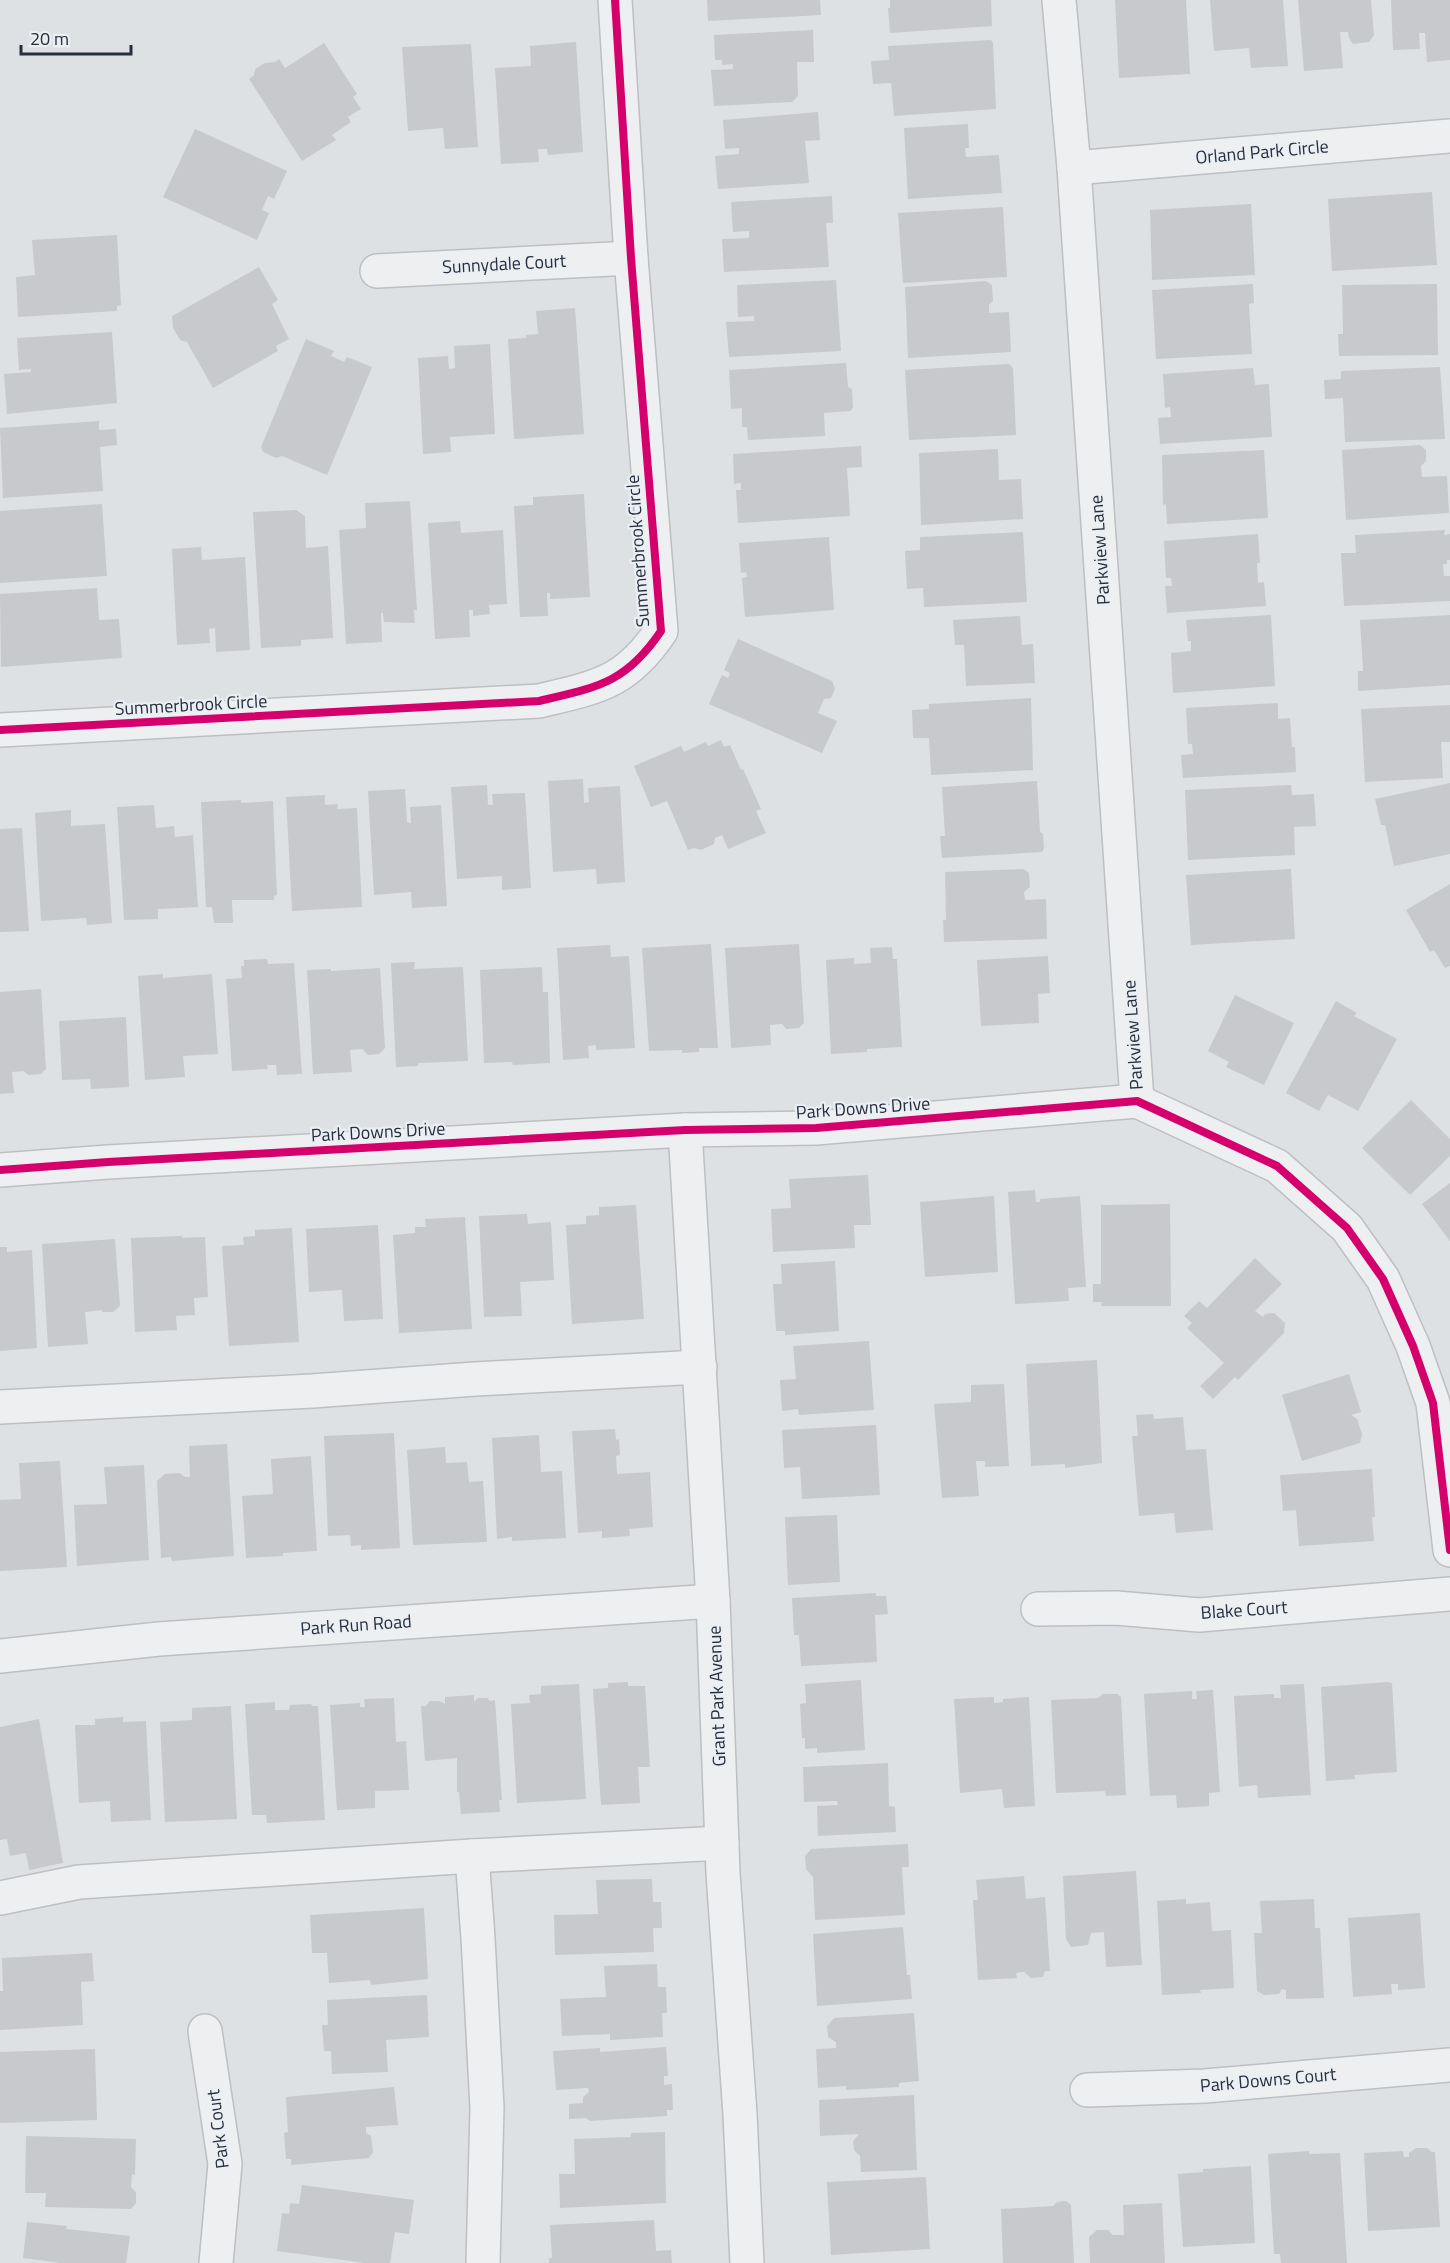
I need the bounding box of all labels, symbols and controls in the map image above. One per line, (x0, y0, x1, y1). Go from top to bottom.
scale bar (21, 18, 130, 56)
text: 20 m (30, 25, 69, 52)
street label: Orland Park Circle (1194, 132, 1330, 171)
street label: Sunnydale Court (441, 247, 567, 280)
street label: Summerbrook Circle (619, 474, 656, 628)
street label: Parkview Lane (1082, 494, 1117, 606)
street label: Summerbrook Circle (114, 687, 268, 722)
street label: Parkview Lane (1115, 979, 1150, 1091)
street label: Park Downs Drive (795, 1089, 931, 1126)
street label: Park Downs Drive (310, 1114, 446, 1149)
street label: Blake Court (1200, 1593, 1289, 1626)
street label: Park Run Road (299, 1607, 413, 1642)
street label: Grant Park Avenue (701, 1625, 732, 1767)
street label: Park Downs Court (1199, 2060, 1338, 2099)
street label: Park Court (199, 2087, 236, 2170)

